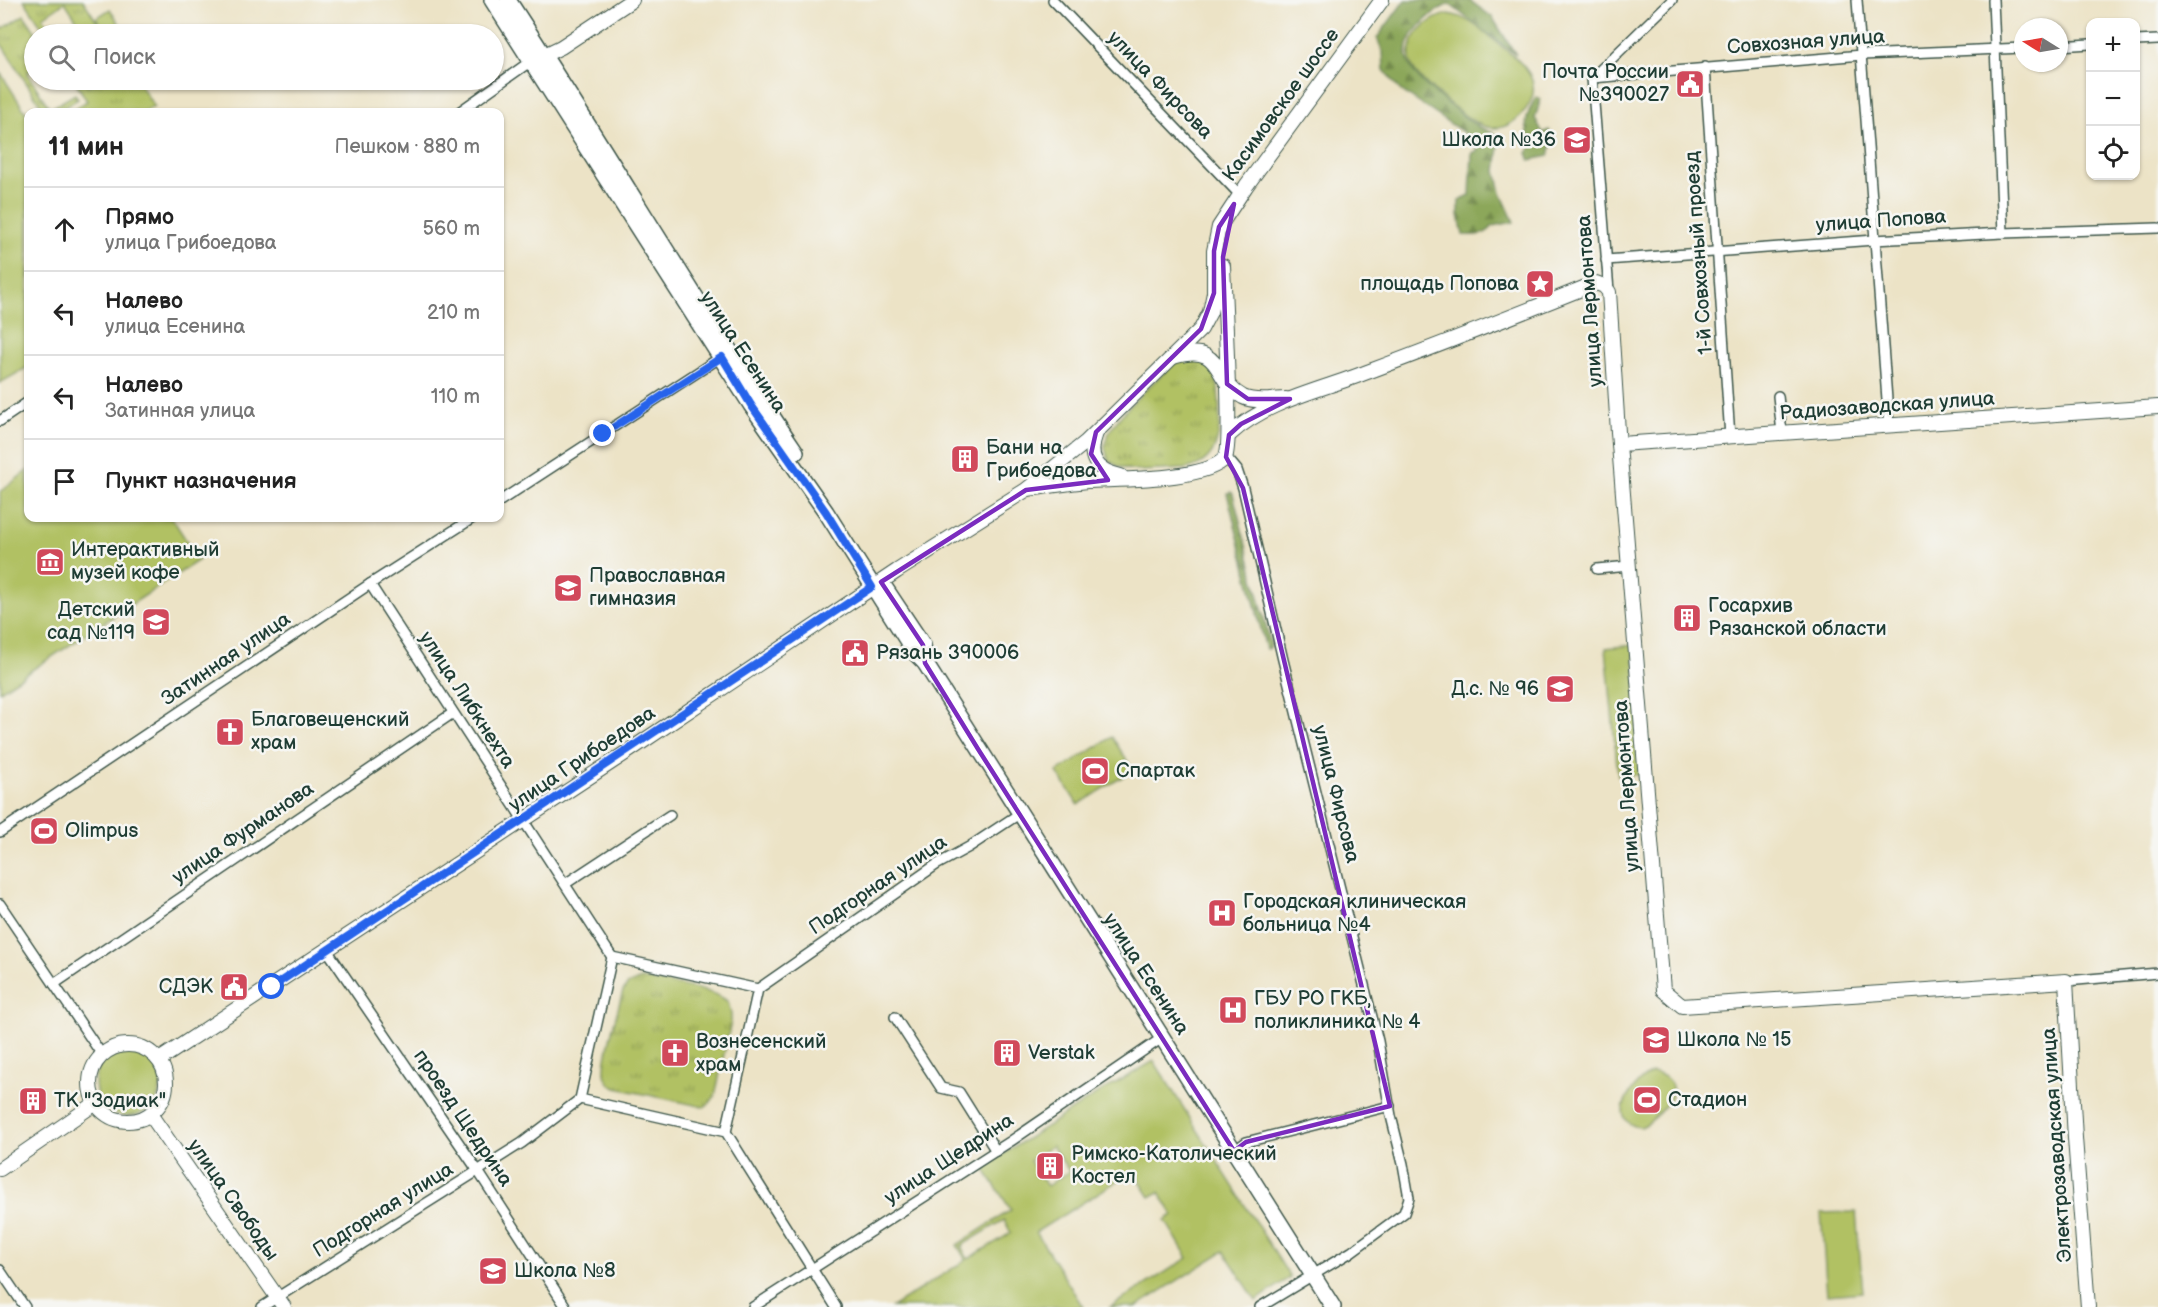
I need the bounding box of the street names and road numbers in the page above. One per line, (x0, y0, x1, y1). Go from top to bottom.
street label: Касимовское шоссе (1217, 24, 1345, 186)
street label: Совхозная улица (1726, 25, 1886, 59)
street label: улица Фирсова (1102, 26, 1218, 144)
street label: 1-й Совхозный проезд (1680, 151, 1718, 355)
street label: улица Попова (1815, 204, 1947, 238)
street label: улица Лермонтова (1572, 214, 1608, 388)
street label: улица Есенина (695, 287, 791, 418)
street label: Радиозаводская улица (1779, 386, 1996, 425)
street label: Затинная улица (157, 607, 295, 711)
street label: улица Либкнехта (414, 627, 520, 773)
street label: улица Лермонтова (1609, 699, 1645, 873)
street label: улица Грибоедова (504, 701, 660, 817)
street label: улица Фирсова (1307, 723, 1365, 866)
street label: улица Фурманова (168, 777, 319, 889)
street label: Подгорная улица (805, 830, 952, 940)
street label: улица Есенина (1098, 909, 1194, 1040)
street label: Электрозаводская улица (2037, 1027, 2077, 1263)
street label: проезд Щедрина (408, 1045, 518, 1191)
street label: улица Щедрина (880, 1108, 1018, 1210)
street label: улица Свободы (182, 1135, 284, 1265)
street label: Подгорная улица (308, 1157, 458, 1263)

